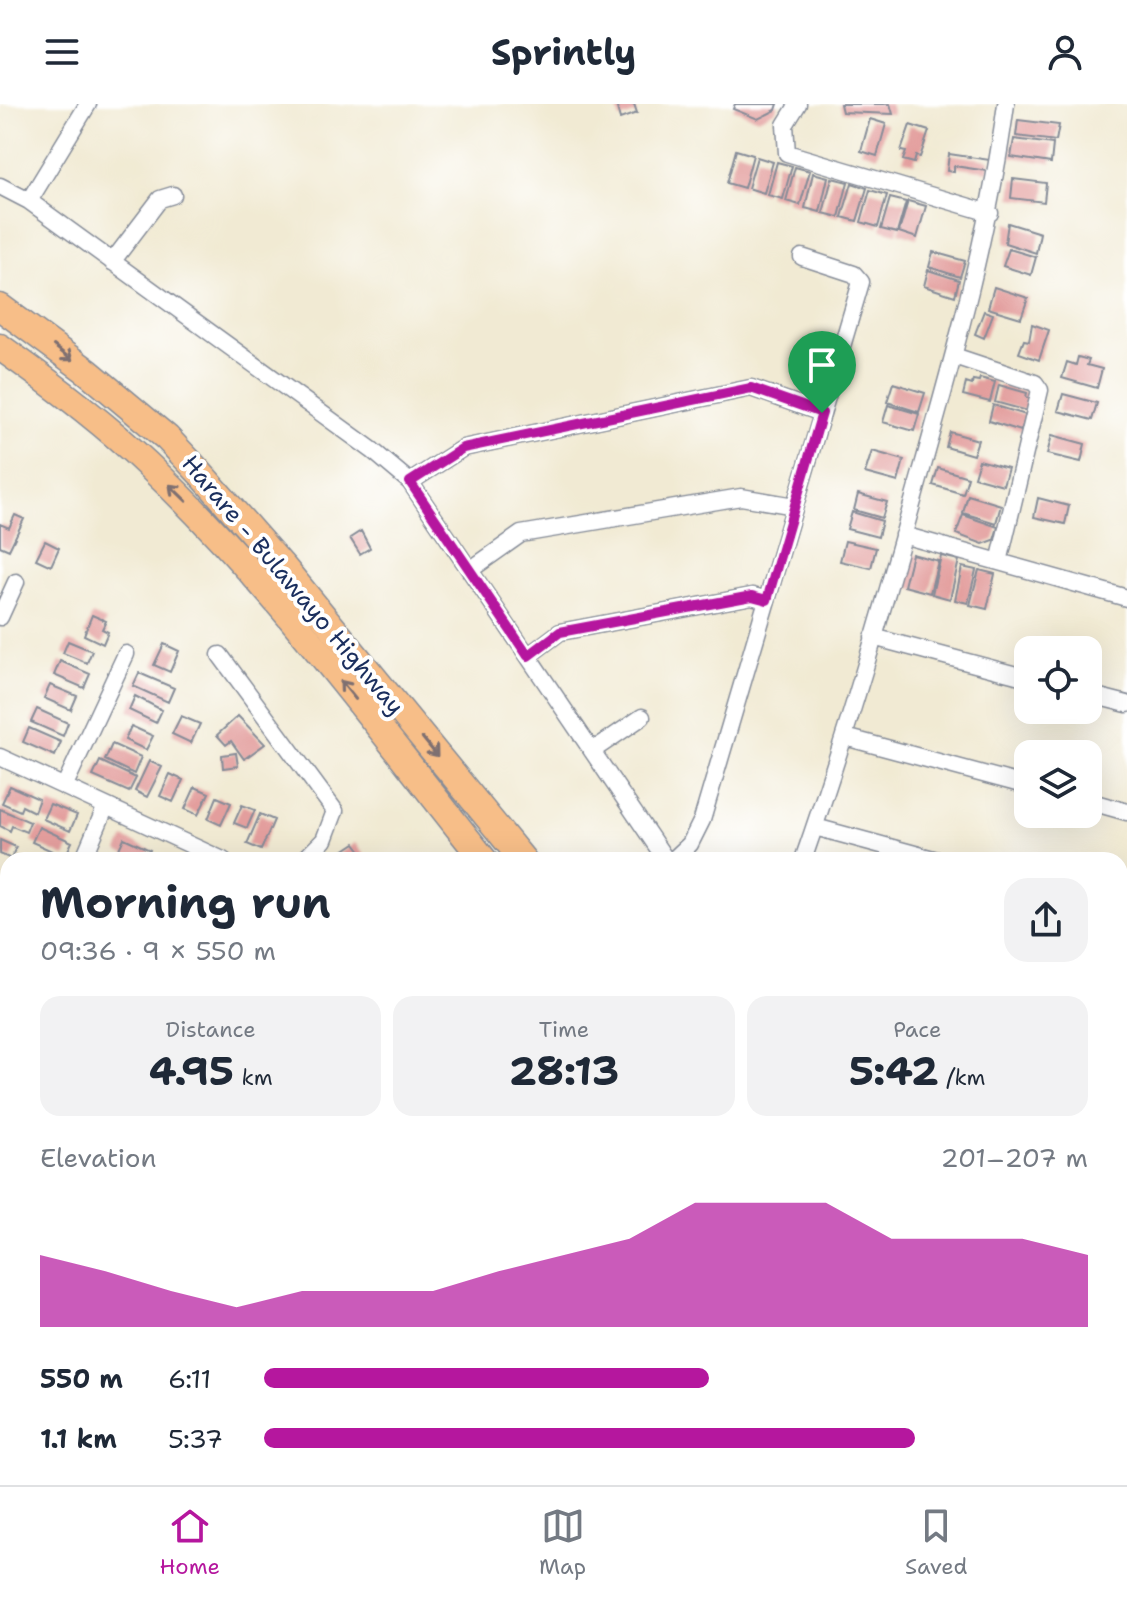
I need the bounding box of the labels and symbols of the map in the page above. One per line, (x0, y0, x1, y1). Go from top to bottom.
pin (788, 331, 856, 413)
one-way arrow (52, 344, 73, 361)
street label: Harare - Bulawayo Highway (175, 448, 411, 722)
one-way arrow (168, 485, 188, 503)
one-way arrow (339, 680, 356, 701)
one-way arrow (421, 736, 439, 756)

